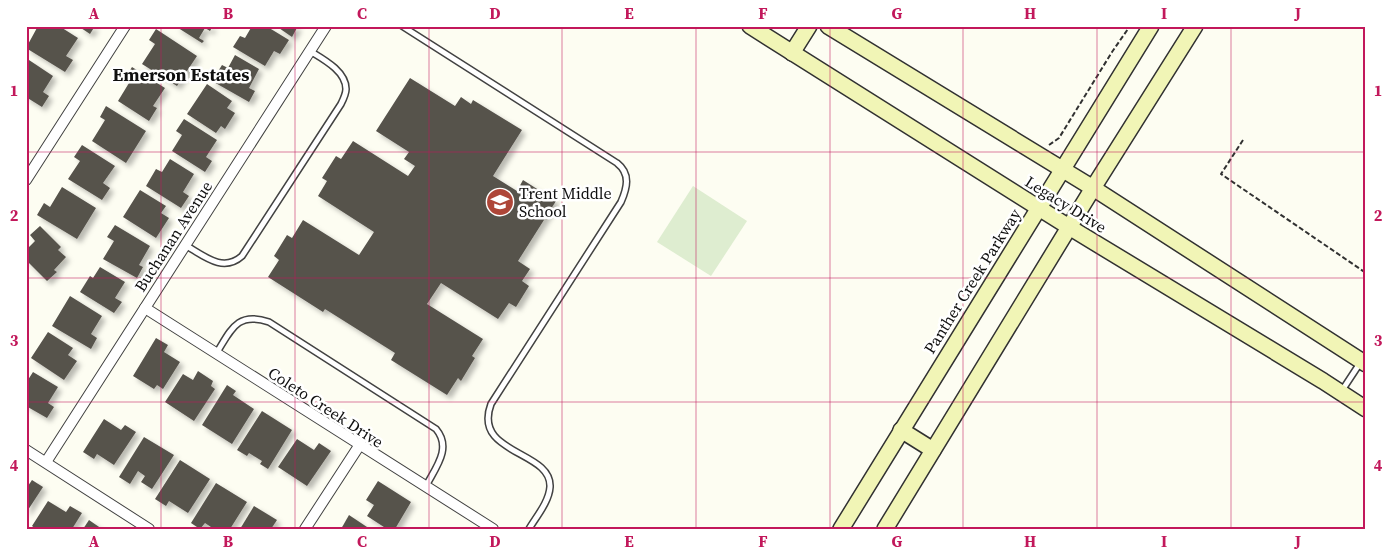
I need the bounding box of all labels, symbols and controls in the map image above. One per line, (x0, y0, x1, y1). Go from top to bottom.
text: A (89, 2, 100, 24)
text: B (223, 2, 234, 24)
text: C (357, 2, 367, 24)
text: D (489, 2, 501, 24)
text: E (624, 2, 634, 24)
text: F (758, 2, 768, 24)
text: G (892, 2, 903, 24)
text: H (1024, 2, 1036, 24)
text: I (1161, 2, 1167, 24)
text: J (1294, 2, 1301, 24)
district label: Emerson Estates (113, 62, 249, 87)
text: 1 (10, 79, 18, 101)
text: 1 (1374, 79, 1382, 101)
street label: Legacy Drive (1021, 170, 1111, 238)
street label: Buchanan Avenue (129, 176, 217, 296)
place label: Trent Middle School (519, 182, 612, 222)
school or university icon: Trent Middle School (485, 187, 515, 217)
text: 2 (10, 204, 19, 226)
street label: Panther Creek Parkway (918, 204, 1026, 358)
text: 2 (1374, 204, 1383, 226)
text: 3 (10, 329, 19, 351)
text: 3 (1374, 329, 1383, 351)
street label: Coleto Creek Drive (264, 361, 388, 453)
text: 4 (10, 454, 19, 476)
text: 4 (1374, 454, 1383, 476)
text: A (89, 530, 100, 552)
text: B (223, 530, 234, 552)
text: C (357, 530, 367, 552)
text: D (489, 530, 501, 552)
text: E (624, 530, 634, 552)
text: F (758, 530, 768, 552)
text: G (892, 530, 903, 552)
text: H (1024, 530, 1036, 552)
text: I (1161, 530, 1167, 552)
text: J (1294, 530, 1301, 552)

